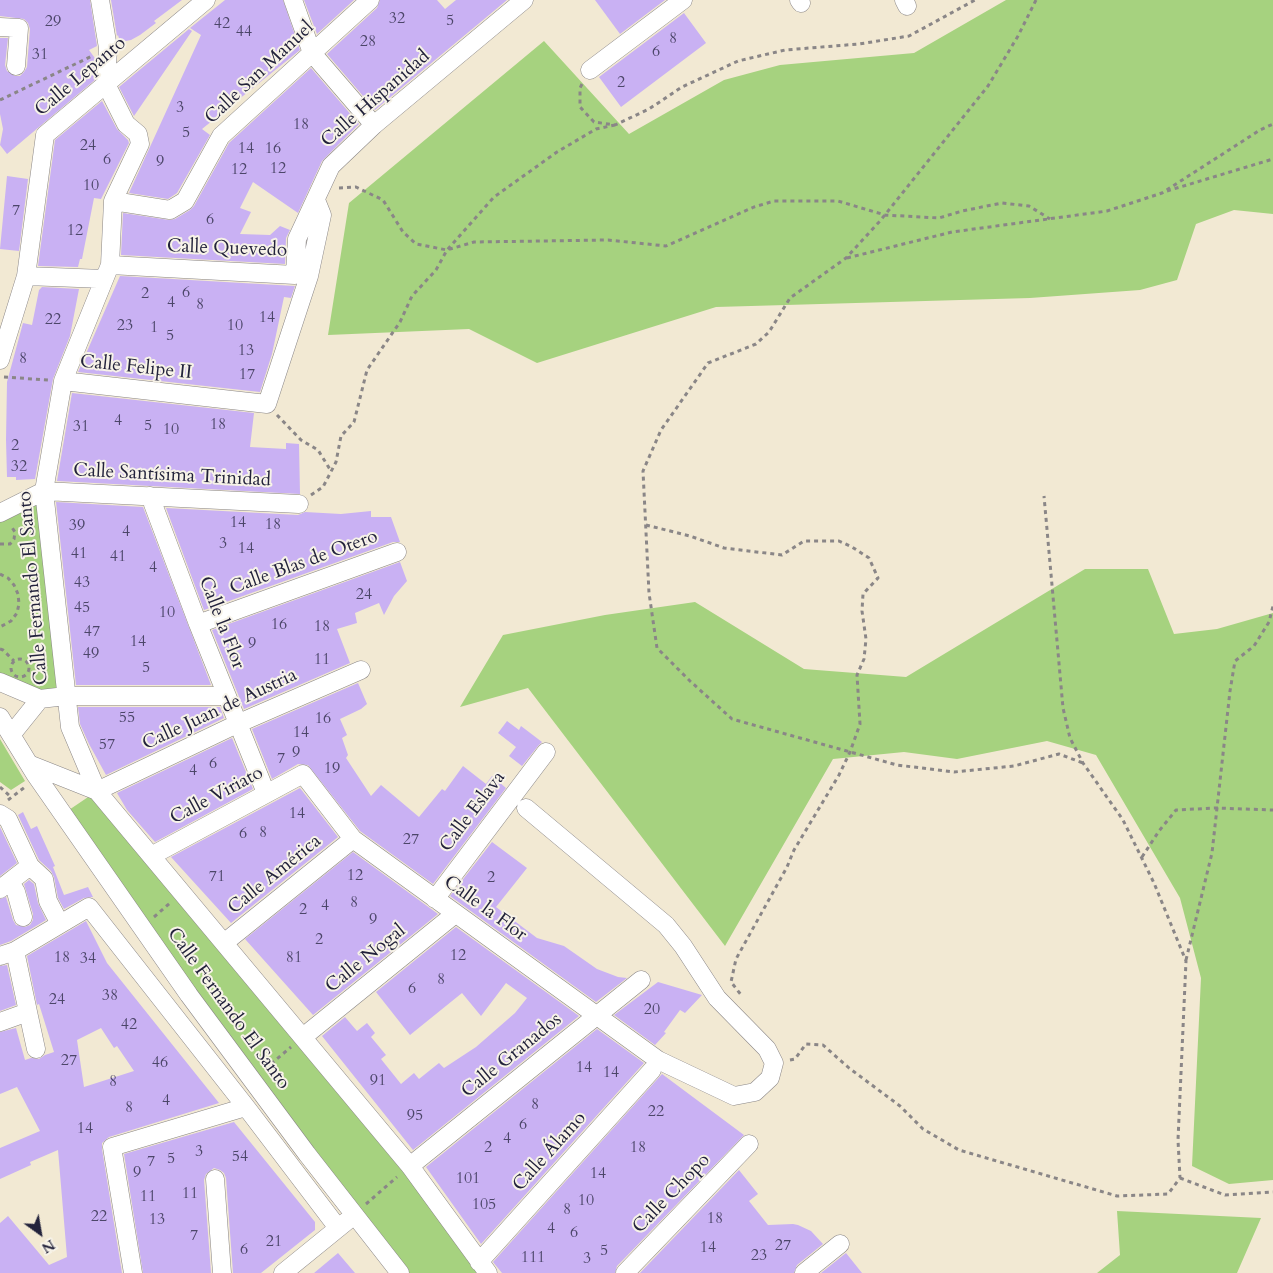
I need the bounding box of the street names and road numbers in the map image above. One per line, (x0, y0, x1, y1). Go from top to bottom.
street label: Calle San Manuel (201, 17, 319, 129)
street label: Calle Lepanto (31, 32, 131, 122)
street label: Calle Hispanidad (317, 46, 435, 152)
street label: Calle Quevedo (167, 236, 287, 262)
street label: Calle Felipe II (79, 351, 193, 385)
street label: Calle Santísima Trinidad (73, 459, 271, 493)
street label: Calle Fernando El Santo (14, 490, 54, 686)
street label: Calle Blas de Otero (227, 526, 381, 600)
street label: Calle la Flor (193, 574, 249, 672)
street label: Calle Juan de Austria (139, 664, 301, 756)
street label: Calle Viriato (167, 762, 267, 830)
street label: Calle Eslava (435, 767, 511, 857)
street label: Calle América (224, 830, 326, 920)
street label: Calle la Flor (439, 871, 531, 947)
street label: Calle Nogal (321, 920, 411, 998)
street label: Calle Fernando El Santo (162, 924, 294, 1094)
street label: Calle Granados (457, 1009, 567, 1103)
street label: Calle Álamo (508, 1108, 592, 1196)
street label: Calle Chopo (628, 1149, 716, 1239)

